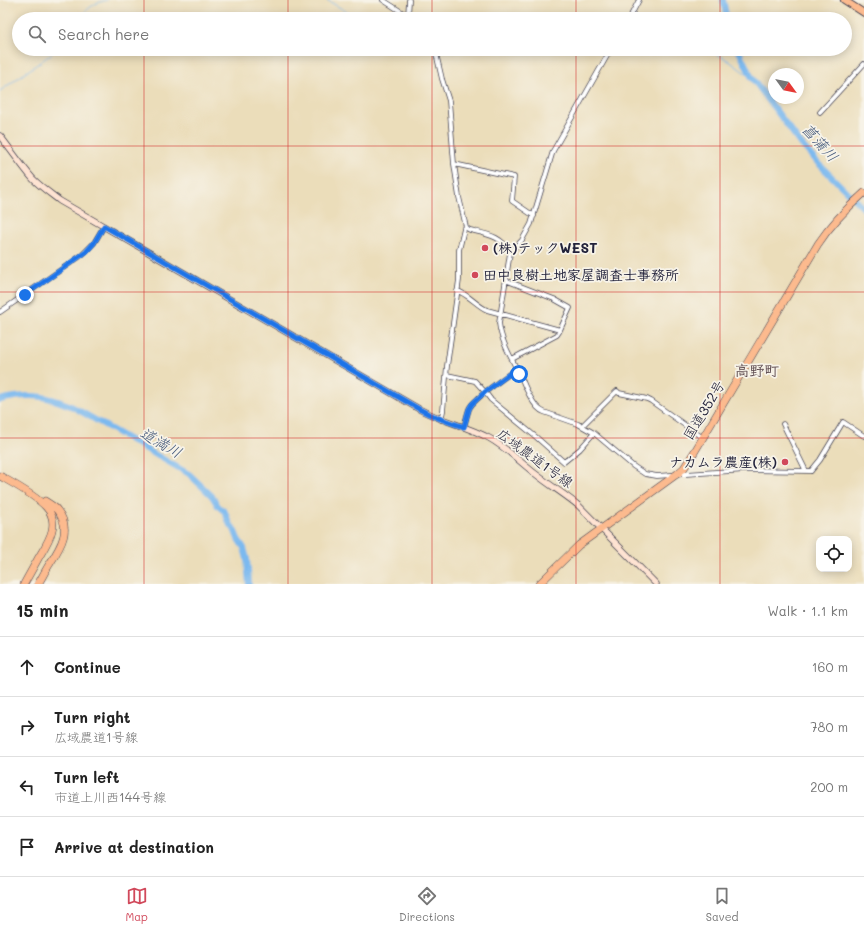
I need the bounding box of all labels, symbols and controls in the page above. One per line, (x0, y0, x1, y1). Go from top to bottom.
search box (12, 12, 852, 56)
icon: search (26, 23, 48, 45)
text: Search here (58, 24, 149, 44)
north arrow (768, 68, 804, 104)
water label: 菖蒲川 (798, 119, 843, 166)
place label: (株)テックWEST (493, 238, 597, 257)
marker: (株)テックWEST (480, 243, 490, 253)
place label: 田中良樹土地家屋調査士事務所 (483, 265, 679, 284)
marker: 田中良樹土地家屋調査士事務所 (470, 270, 480, 280)
route end (16, 286, 34, 304)
district label: 高野町 (734, 360, 780, 380)
route start (510, 365, 528, 383)
street label: 国道352号 (678, 376, 729, 443)
water label: 道満川 (137, 422, 186, 462)
street label: 広域農道1号線 (493, 423, 577, 492)
place label: ナカムラ農産(株) (669, 452, 777, 471)
marker: ナカムラ農産(株) (780, 457, 790, 467)
map controls (816, 536, 852, 572)
button: locate (816, 536, 852, 572)
text: 15 min (16, 599, 69, 621)
text: Walk · 1.1 km (767, 602, 848, 619)
icon: ahead (16, 656, 38, 678)
text: Continue (54, 657, 121, 677)
text: 160 m (812, 658, 848, 675)
text: Turn right (54, 707, 131, 727)
icon: right (16, 716, 38, 738)
text: 780 m (810, 718, 848, 735)
text: 広域農道1号線 (54, 728, 138, 745)
text: Turn left (54, 767, 119, 787)
icon: left (16, 776, 38, 798)
text: 200 m (810, 778, 848, 795)
text: 市道上川西144号線 (54, 788, 166, 805)
icon: arrive (16, 836, 38, 858)
text: Arrive at destination (54, 837, 214, 857)
tab: Map (126, 885, 148, 924)
tab: Directions (399, 885, 455, 924)
tab: Saved (706, 885, 738, 924)

